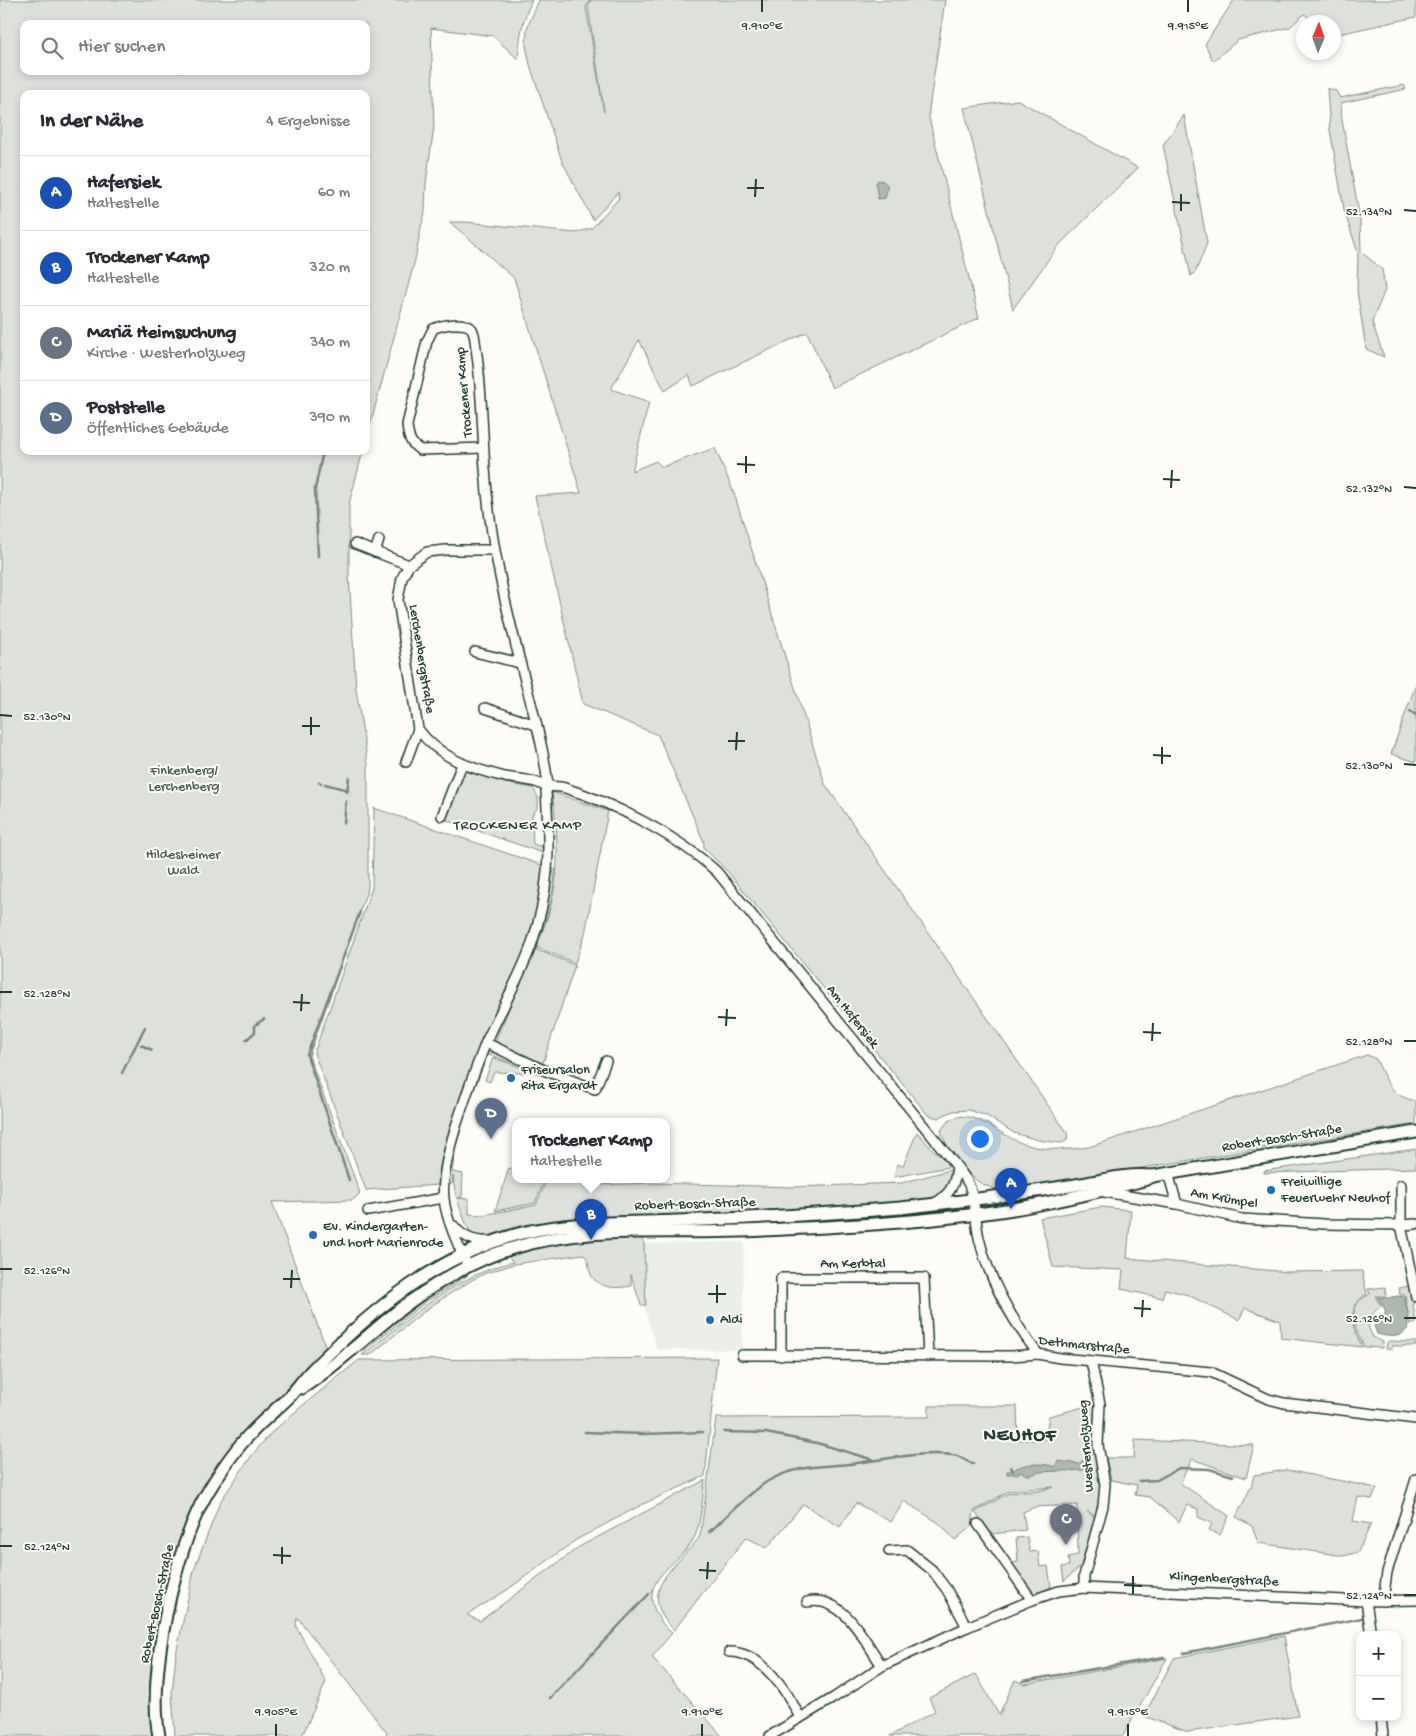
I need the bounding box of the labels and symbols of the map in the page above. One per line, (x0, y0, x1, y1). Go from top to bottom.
north arrow (1296, 15, 1341, 60)
text: 9.910°E (741, 20, 783, 34)
text: 9.915°E (1167, 20, 1208, 34)
text: 52.134°N (1346, 206, 1392, 220)
street label: Trockener Kamp (453, 346, 477, 439)
text: 52.132°N (1346, 483, 1392, 497)
street label: Lerchenbergstraße (404, 603, 438, 716)
text: 52.130°N (23, 711, 71, 725)
text: 52.130°N (1345, 760, 1393, 774)
park label: Finkenberg/ Lerchenberg (149, 763, 220, 796)
district label: TROCKENER KAMP (453, 817, 582, 835)
park label: Hildesheimer Wald (146, 847, 221, 880)
street label: Am Hafersiek (822, 982, 883, 1053)
text: 52.128°N (24, 988, 70, 1002)
text: 52.128°N (1346, 1036, 1392, 1050)
place label: Friseursalon Rita Ergardt (520, 1062, 598, 1095)
marker: Friseursalon Rita Ergardt (505, 1072, 517, 1084)
pin: D (475, 1098, 507, 1139)
street label: Robert-Bosch-Straße (1221, 1121, 1344, 1157)
your location (967, 1126, 993, 1152)
pin: A (995, 1168, 1027, 1209)
place label: Freiwillige Feuerwehr Neuhof (1280, 1174, 1392, 1207)
marker: Freiwillige Feuerwehr Neuhof (1265, 1184, 1277, 1196)
street label: Am Krümpel (1189, 1185, 1259, 1213)
street label: Robert-Bosch-Straße (634, 1194, 757, 1216)
pin: B (575, 1199, 607, 1240)
place label: Ev. Kindergarten- und hort Marienrode (323, 1219, 444, 1252)
marker: Ev. Kindergarten- und hort Marienrode (307, 1229, 319, 1241)
street label: Am Kerbtal (820, 1256, 886, 1273)
text: 52.126°N (24, 1265, 70, 1279)
place label: Aldi (720, 1312, 743, 1329)
text: 52.126°N (1346, 1313, 1392, 1327)
marker: Aldi (704, 1314, 716, 1326)
street label: Dethmarstraße (1037, 1333, 1131, 1359)
street label: Westerholzweg (1075, 1399, 1099, 1493)
district label: NEUHOF (983, 1425, 1057, 1448)
pin: C (1050, 1504, 1082, 1545)
text: 52.124°N (24, 1541, 70, 1555)
street label: Robert-Bosch-Straße (137, 1542, 179, 1665)
street label: Klingenbergstraße (1169, 1569, 1280, 1591)
text: 52.124°N (1346, 1590, 1392, 1604)
text: 9.905°E (254, 1706, 297, 1720)
text: 9.910°E (681, 1706, 723, 1720)
text: 9.915°E (1107, 1706, 1148, 1720)

